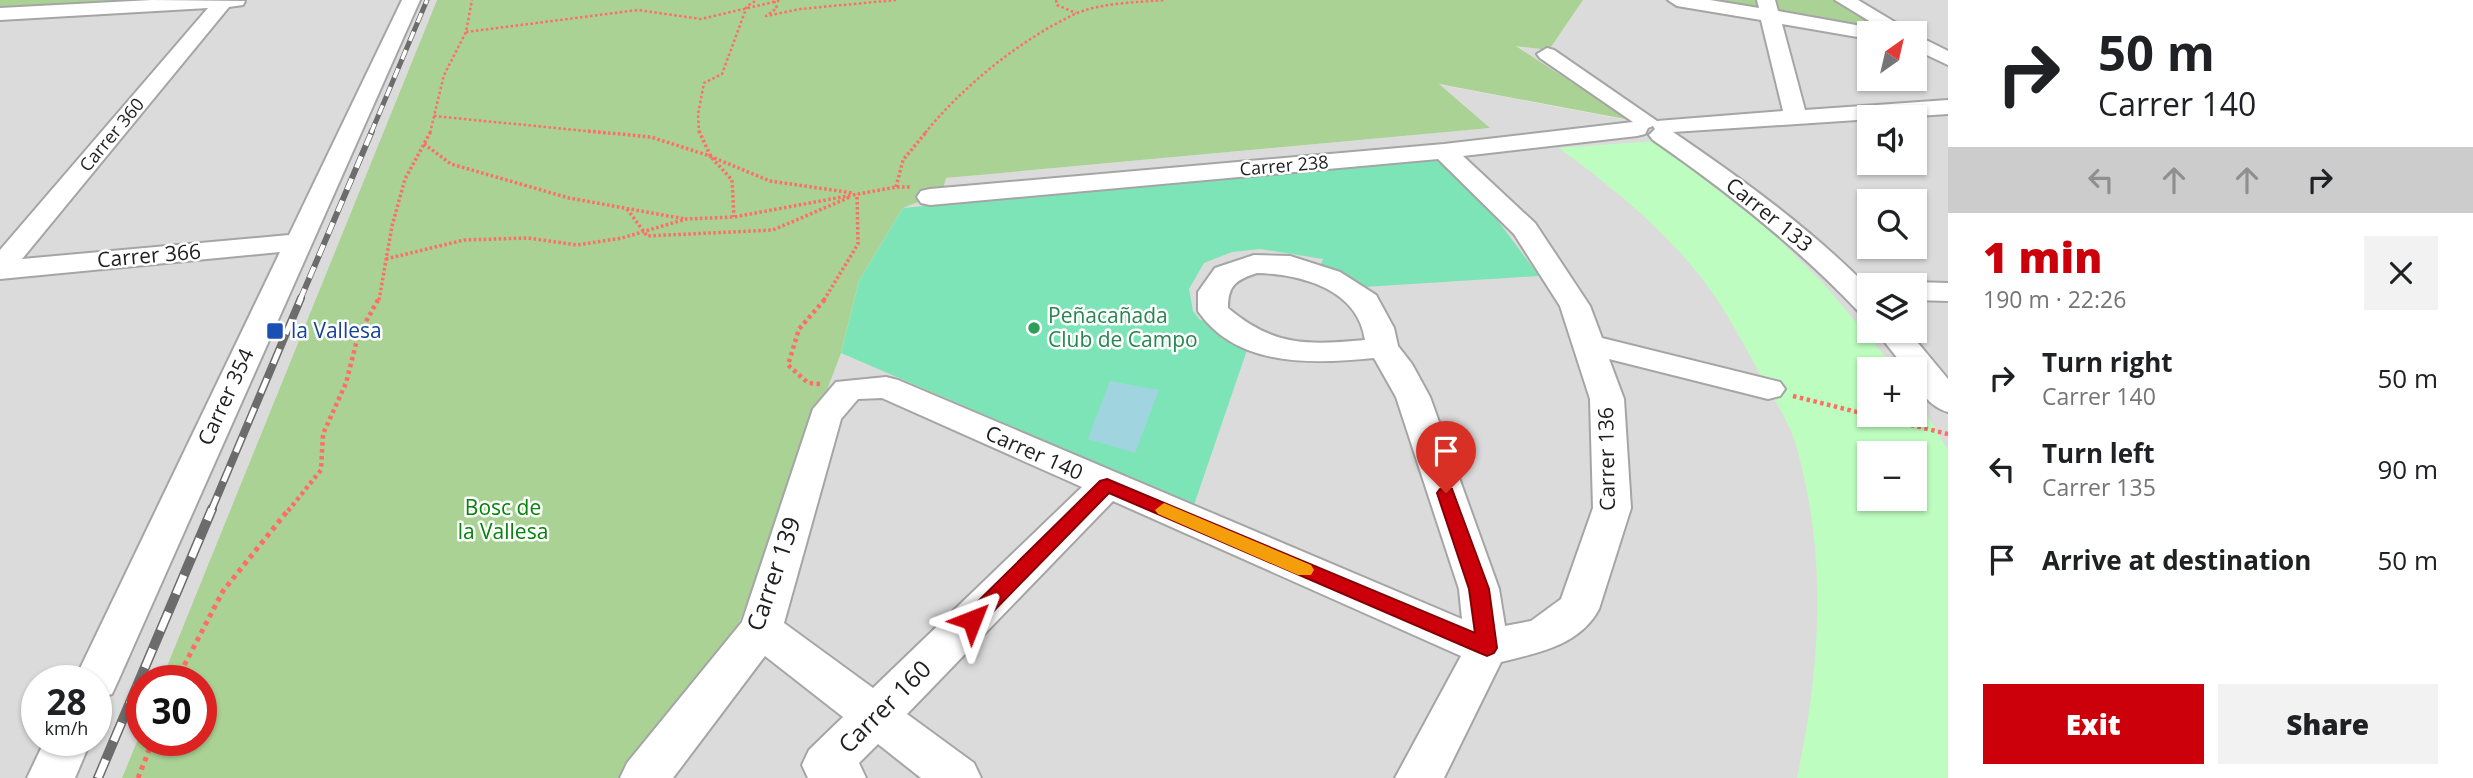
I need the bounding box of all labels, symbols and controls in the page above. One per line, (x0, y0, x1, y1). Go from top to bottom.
text: 50 m (2098, 19, 2215, 85)
north arrow (1857, 21, 1927, 91)
map controls (1857, 21, 1927, 511)
icon: right (1983, 28, 2074, 119)
text: Carrer 140 (2098, 82, 2256, 125)
street label: Carrer 360 (73, 93, 149, 176)
button: sound (1857, 105, 1927, 175)
street label: Carrer 238 (1238, 149, 1329, 181)
icon: left (2082, 161, 2120, 199)
icon: ahead (2155, 161, 2193, 199)
icon: ahead (2228, 161, 2266, 199)
icon: right (2301, 161, 2339, 199)
street label: Carrer 133 (1720, 171, 1819, 258)
button: search (1857, 189, 1927, 259)
text: 1 min (1983, 228, 2102, 285)
button: close (2364, 236, 2438, 310)
street label: Carrer 366 (96, 237, 202, 273)
button: layers (1857, 273, 1927, 343)
text: 190 m · 22:26 (1983, 283, 2126, 315)
place label: Peñacañada Club de Campo (1048, 301, 1198, 353)
place label: la Vallesa (291, 316, 382, 344)
marker: Peñacañada Club de Campo (1026, 320, 1042, 336)
marker: la Vallesa (265, 321, 285, 341)
street label: Carrer 354 (190, 344, 260, 450)
text: Turn right (2042, 344, 2173, 380)
button: + (1857, 357, 1927, 427)
icon: right (1983, 359, 2021, 397)
text: 50 m (2377, 360, 2438, 396)
text: Carrer 140 (2042, 380, 2156, 412)
street label: Carrer 136 (1591, 407, 1621, 511)
street label: Carrer 140 (981, 418, 1088, 486)
pin (1416, 421, 1476, 493)
icon: arrive (1427, 432, 1465, 470)
text: Turn left (2042, 435, 2154, 471)
button: − (1857, 441, 1927, 511)
icon: left (1983, 450, 2021, 488)
text: 90 m (2377, 451, 2438, 487)
text: Carrer 135 (2042, 471, 2156, 503)
park label: Bosc de la Vallesa (458, 493, 548, 545)
street label: Carrer 139 (738, 512, 808, 635)
icon: arrive (1983, 541, 2021, 579)
text: Arrive at destination (2042, 542, 2311, 578)
text: 50 m (2377, 542, 2438, 578)
position arrow (935, 583, 1009, 657)
street label: Carrer 160 (830, 652, 938, 760)
speed limit sign: 30 (126, 665, 217, 756)
text: 28 (46, 678, 87, 725)
button: Exit (1983, 684, 2204, 764)
button: Share (2218, 684, 2438, 764)
text: km/h (45, 716, 88, 740)

